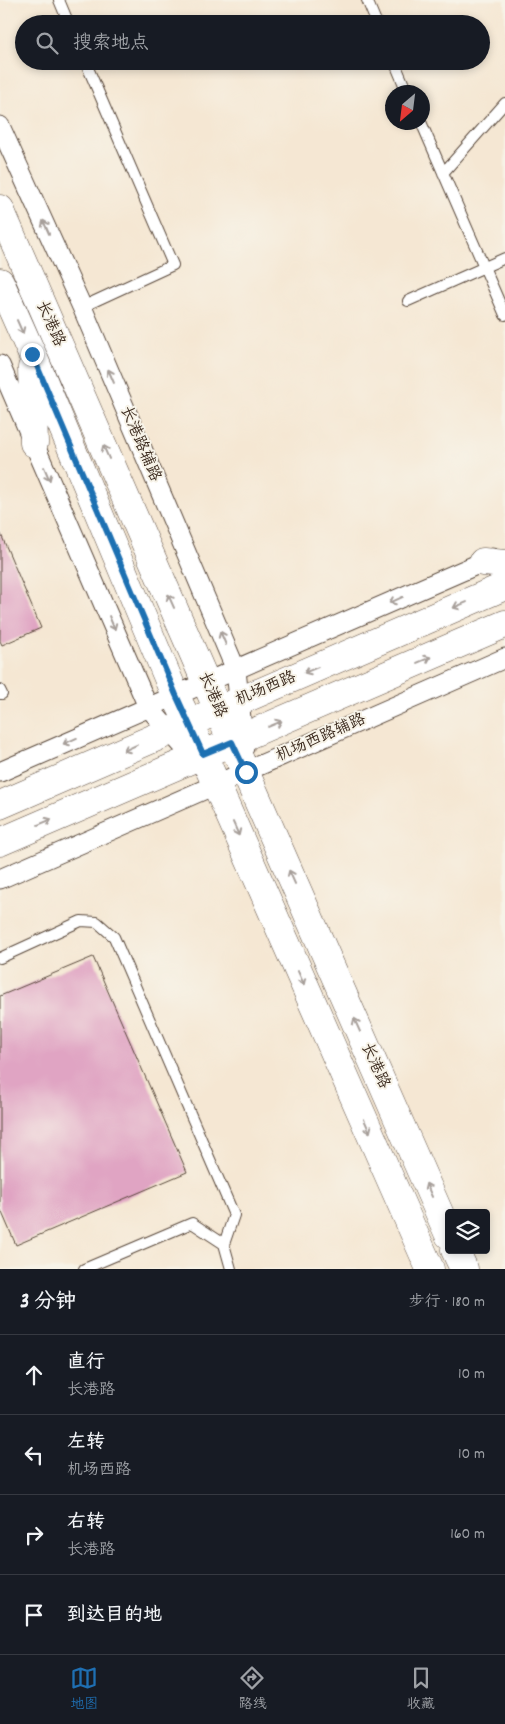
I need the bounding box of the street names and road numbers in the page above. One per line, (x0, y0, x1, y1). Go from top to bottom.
street label: 长港路 (30, 297, 70, 351)
street label: 长港路辅路 (114, 403, 166, 485)
street label: 机场西路 (232, 666, 300, 712)
street label: 长港路 (192, 668, 232, 722)
street label: 机场西路辅路 (272, 708, 370, 768)
street label: 长港路 (355, 1039, 395, 1093)

